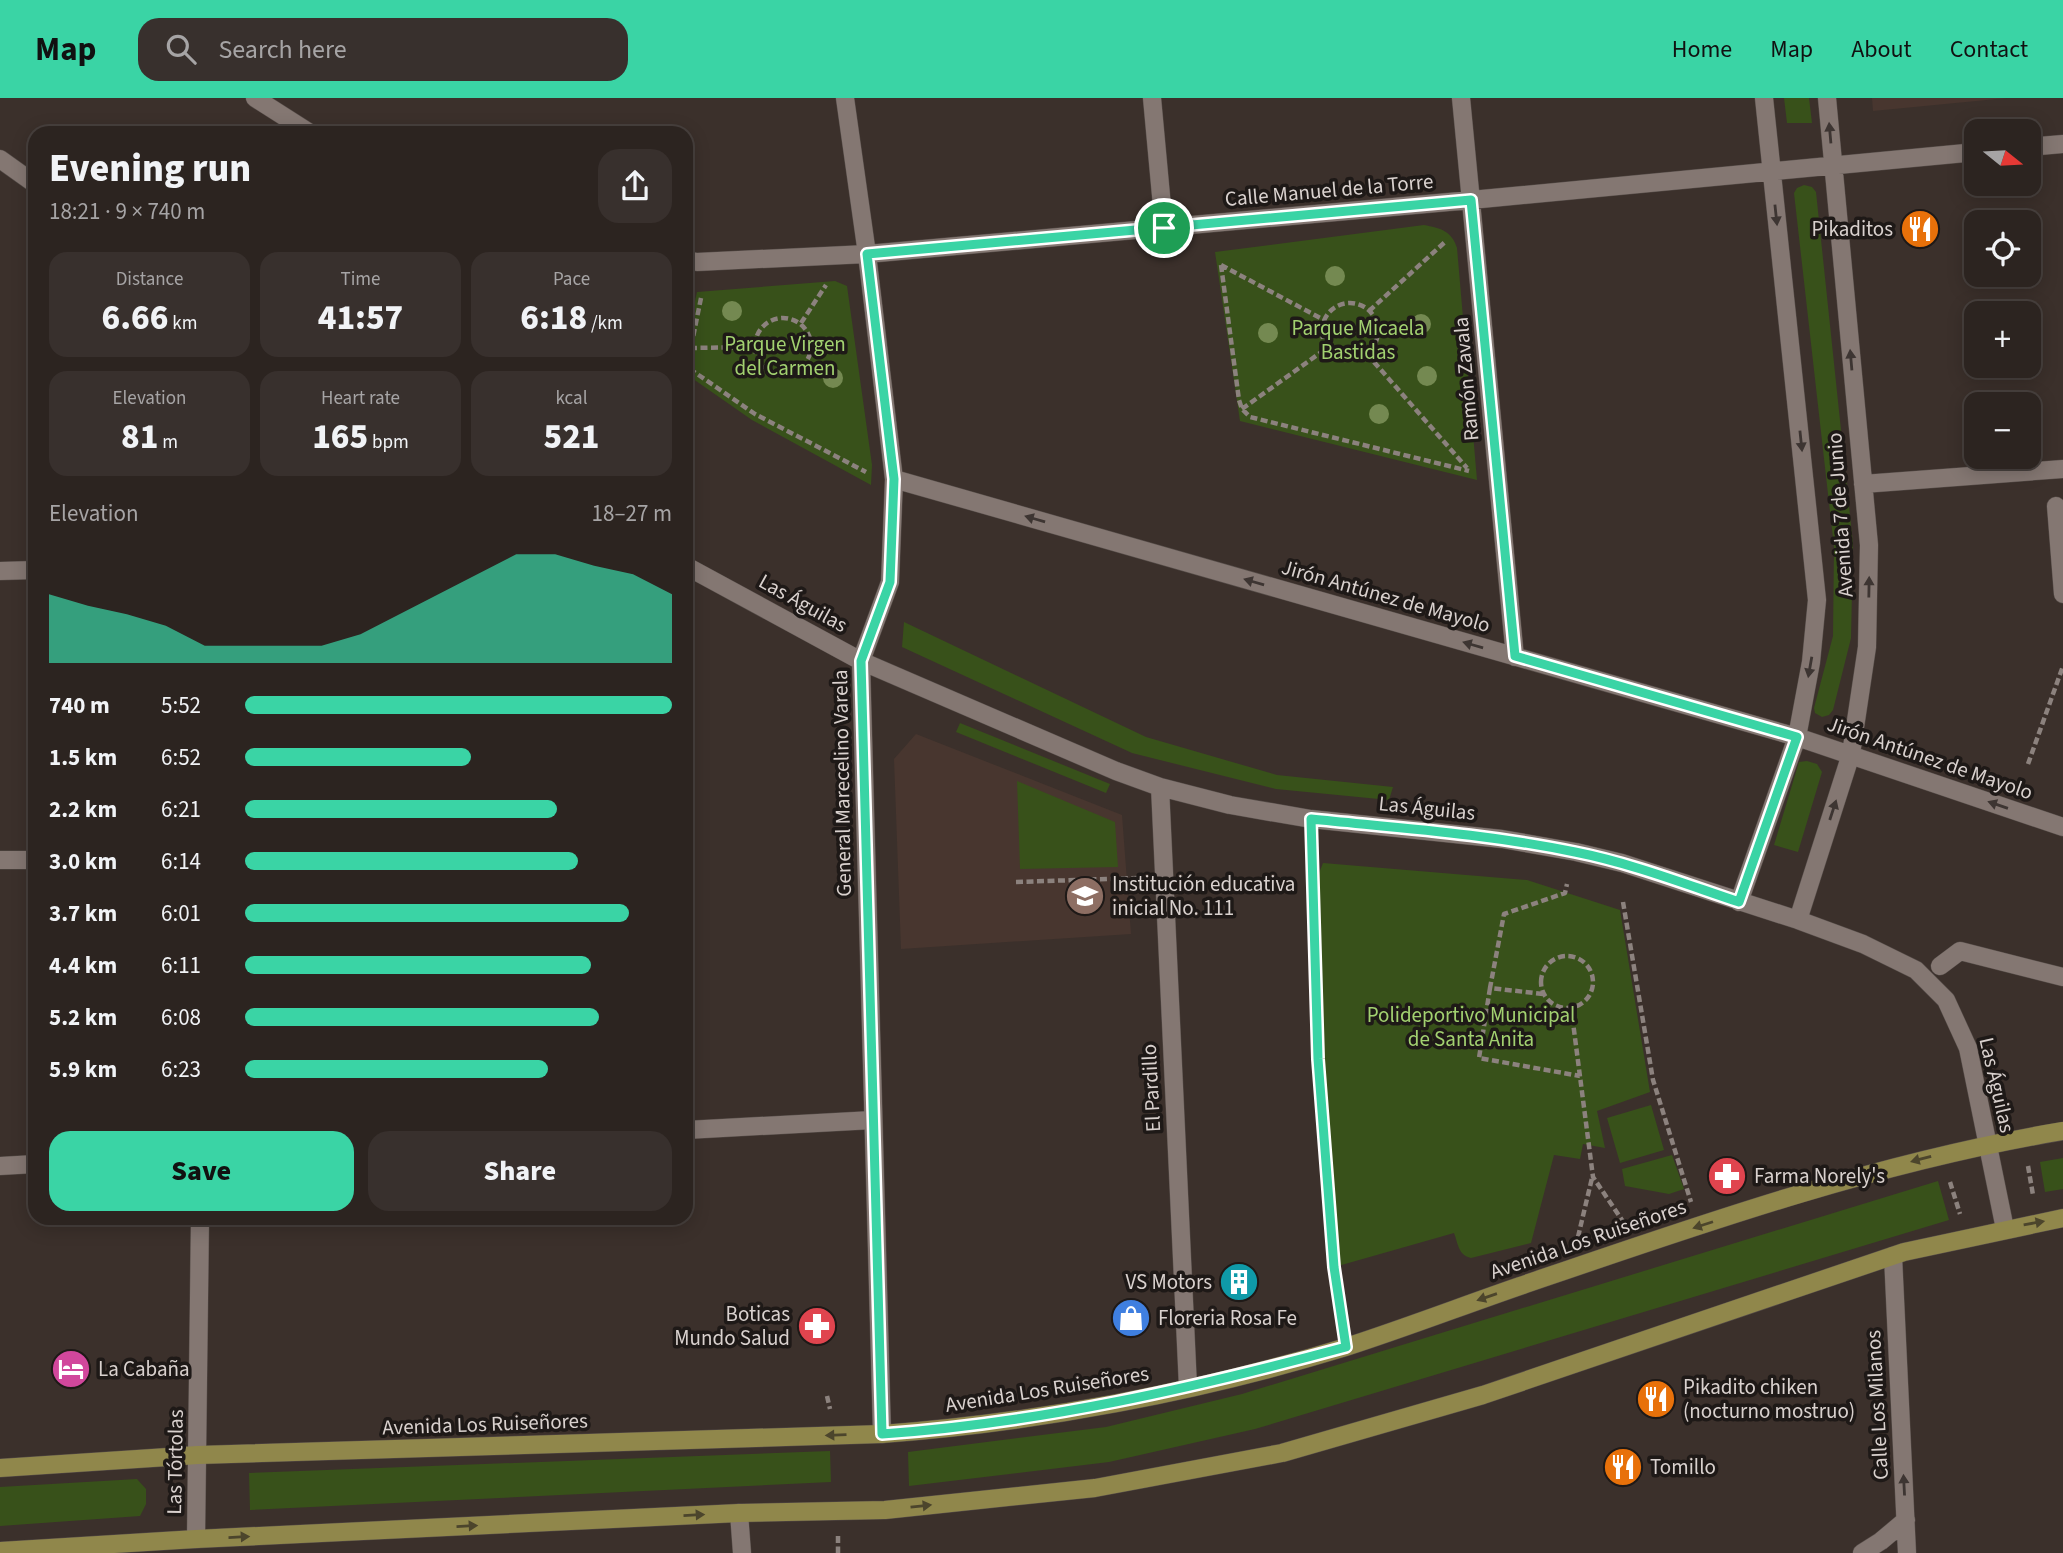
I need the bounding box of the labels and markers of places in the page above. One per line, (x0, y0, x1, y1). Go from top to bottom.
pin (1134, 198, 1194, 258)
restaurant icon: Pikaditos (1899, 208, 1941, 250)
place label: Pikaditos (1811, 214, 1893, 244)
place label: Institución educativa inicial No. 111 (1112, 869, 1295, 923)
school or university icon: Institución educativa inicial No. 111 (1064, 875, 1106, 917)
pharmacy icon: Farma Norely's (1706, 1155, 1748, 1197)
place label: Farma Norely's (1754, 1161, 1885, 1191)
building icon: VS Motors (1218, 1261, 1260, 1303)
place label: VS Motors (1125, 1267, 1212, 1297)
shop icon: Floreria Rosa Fe (1110, 1297, 1152, 1339)
place label: Boticas Mundo Salud (674, 1299, 790, 1353)
place label: Floreria Rosa Fe (1158, 1303, 1297, 1333)
pharmacy icon: Boticas Mundo Salud (796, 1305, 838, 1347)
hotel icon: La Cabaña (50, 1348, 92, 1390)
place label: La Cabaña (98, 1354, 190, 1384)
place label: Pikadito chiken (nocturno mostruo) (1683, 1372, 1855, 1426)
restaurant icon: Pikadito chiken (nocturno mostruo) (1635, 1378, 1677, 1420)
restaurant icon: Tomillo (1602, 1446, 1644, 1488)
place label: Tomillo (1650, 1452, 1716, 1482)

